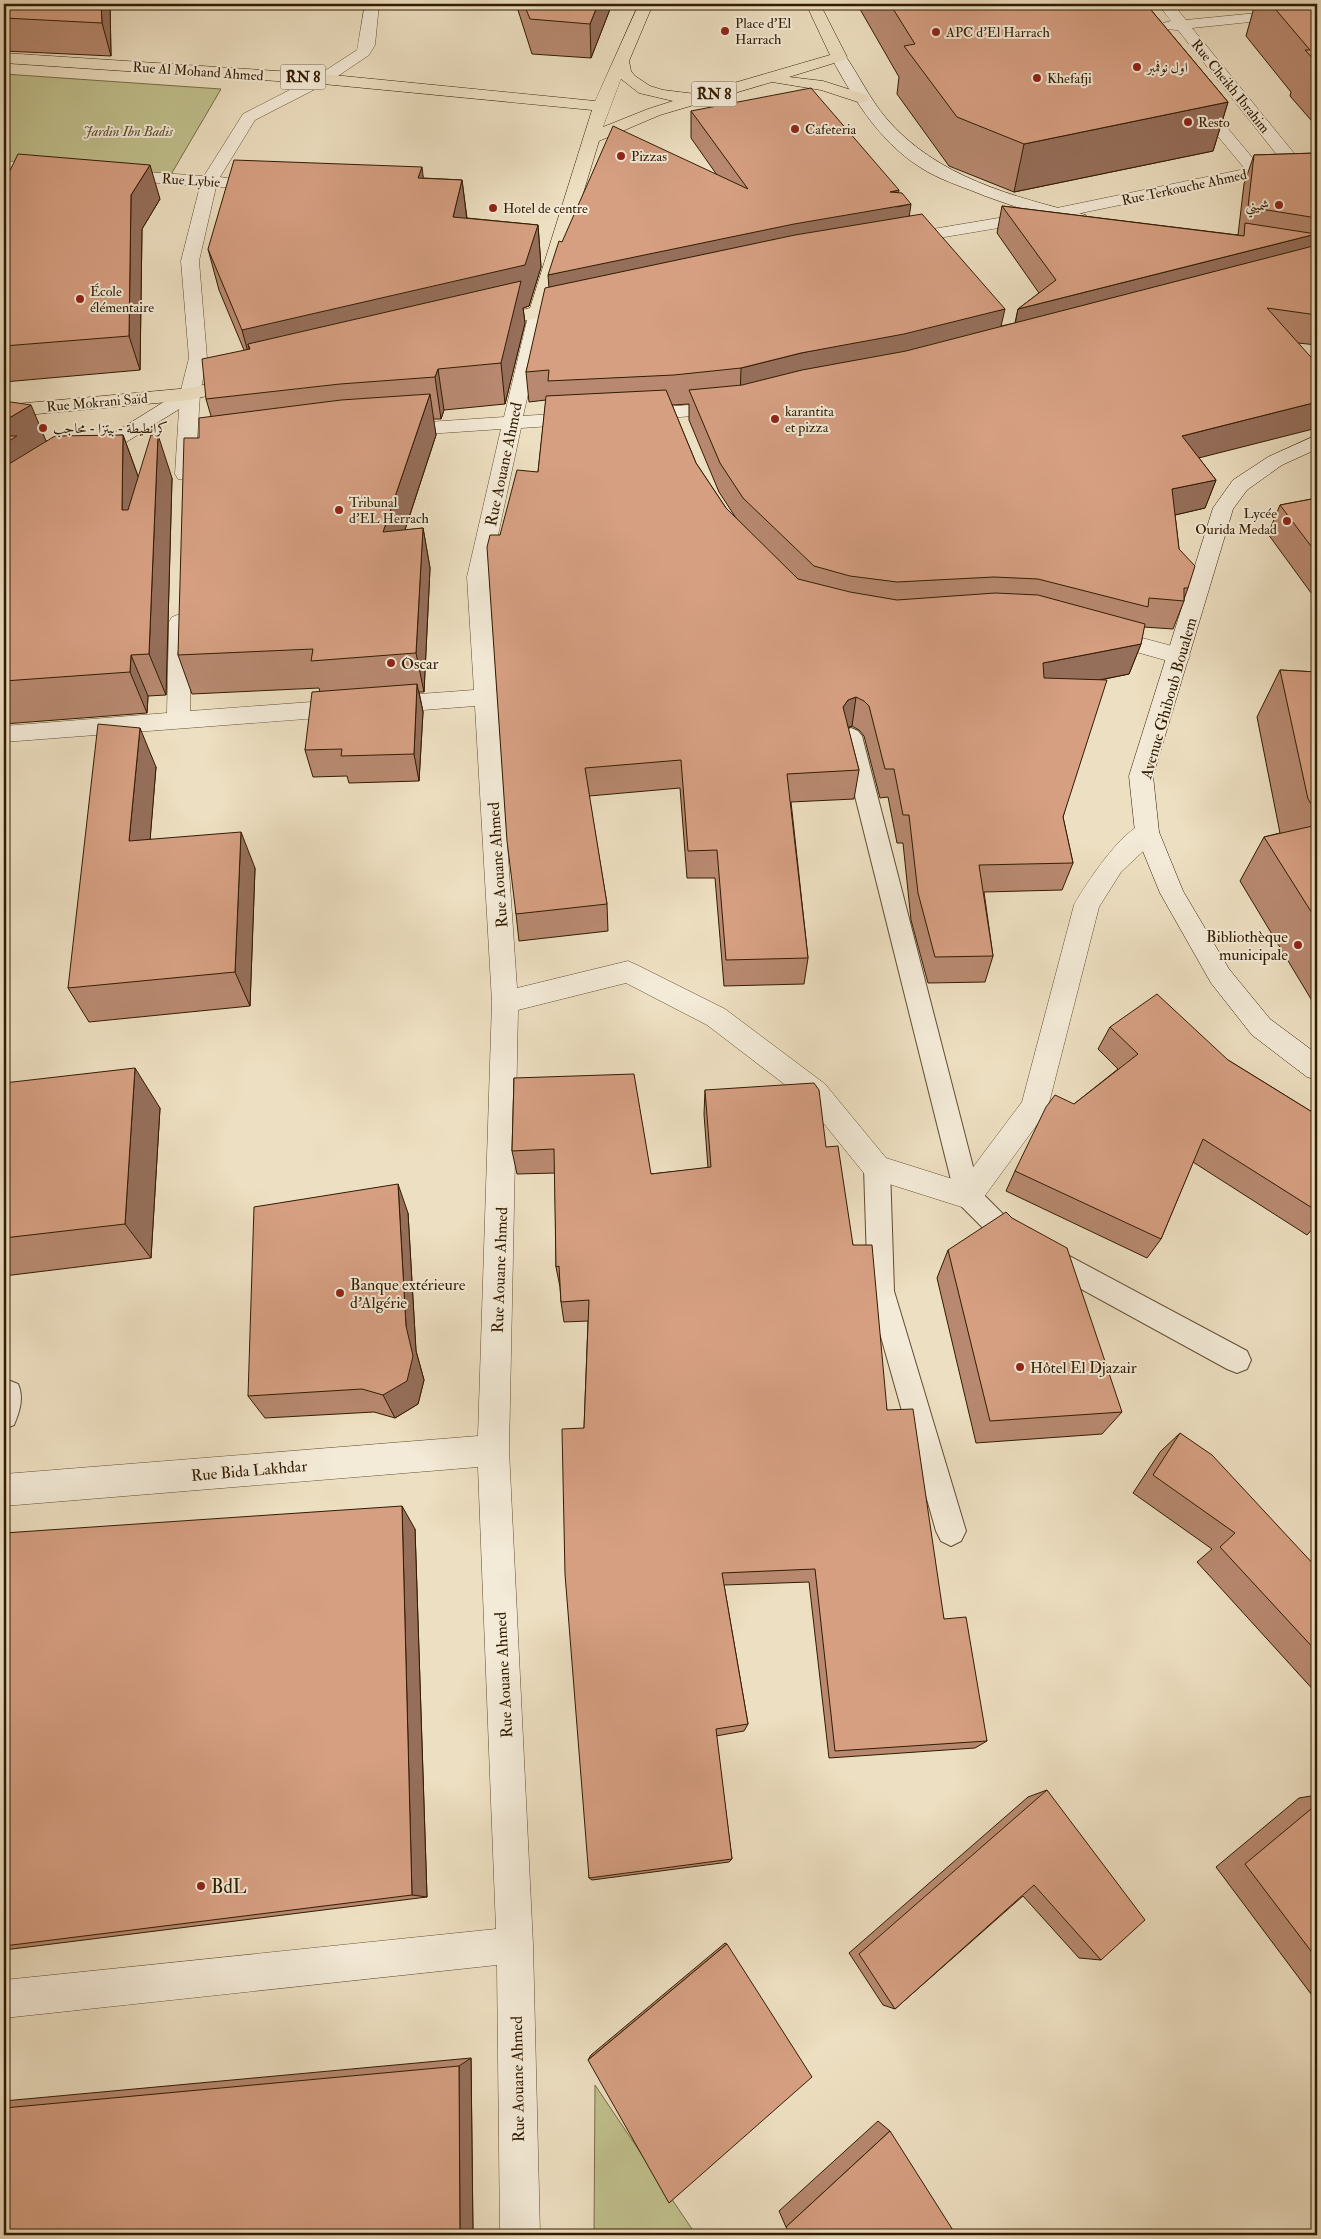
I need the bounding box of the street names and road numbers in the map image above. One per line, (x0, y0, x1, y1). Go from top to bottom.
street label: Rue Cheikh Ibrahim (1188, 36, 1274, 137)
street label: Rue Al Mohand Ahmed (132, 58, 264, 85)
road number: RN 8 (280, 64, 326, 90)
road number: RN 8 (692, 82, 736, 106)
street label: Rue Terkouche Ahmed (1120, 166, 1248, 209)
street label: Rue Lybie (161, 170, 221, 192)
street label: Rue Mokrani Saïd (46, 390, 148, 415)
street label: Rue Aouane Ahmed (481, 400, 527, 528)
street label: Avenue Ghiboub Boualem (1136, 615, 1202, 782)
street label: Rue Aouane Ahmed (484, 801, 512, 929)
street label: Rue Aouane Ahmed (488, 1207, 512, 1333)
street label: Rue Bida Lakhdar (190, 1456, 308, 1486)
street label: Rue Aouane Ahmed (491, 1611, 517, 1738)
street label: Rue Aouane Ahmed (507, 2016, 529, 2142)

